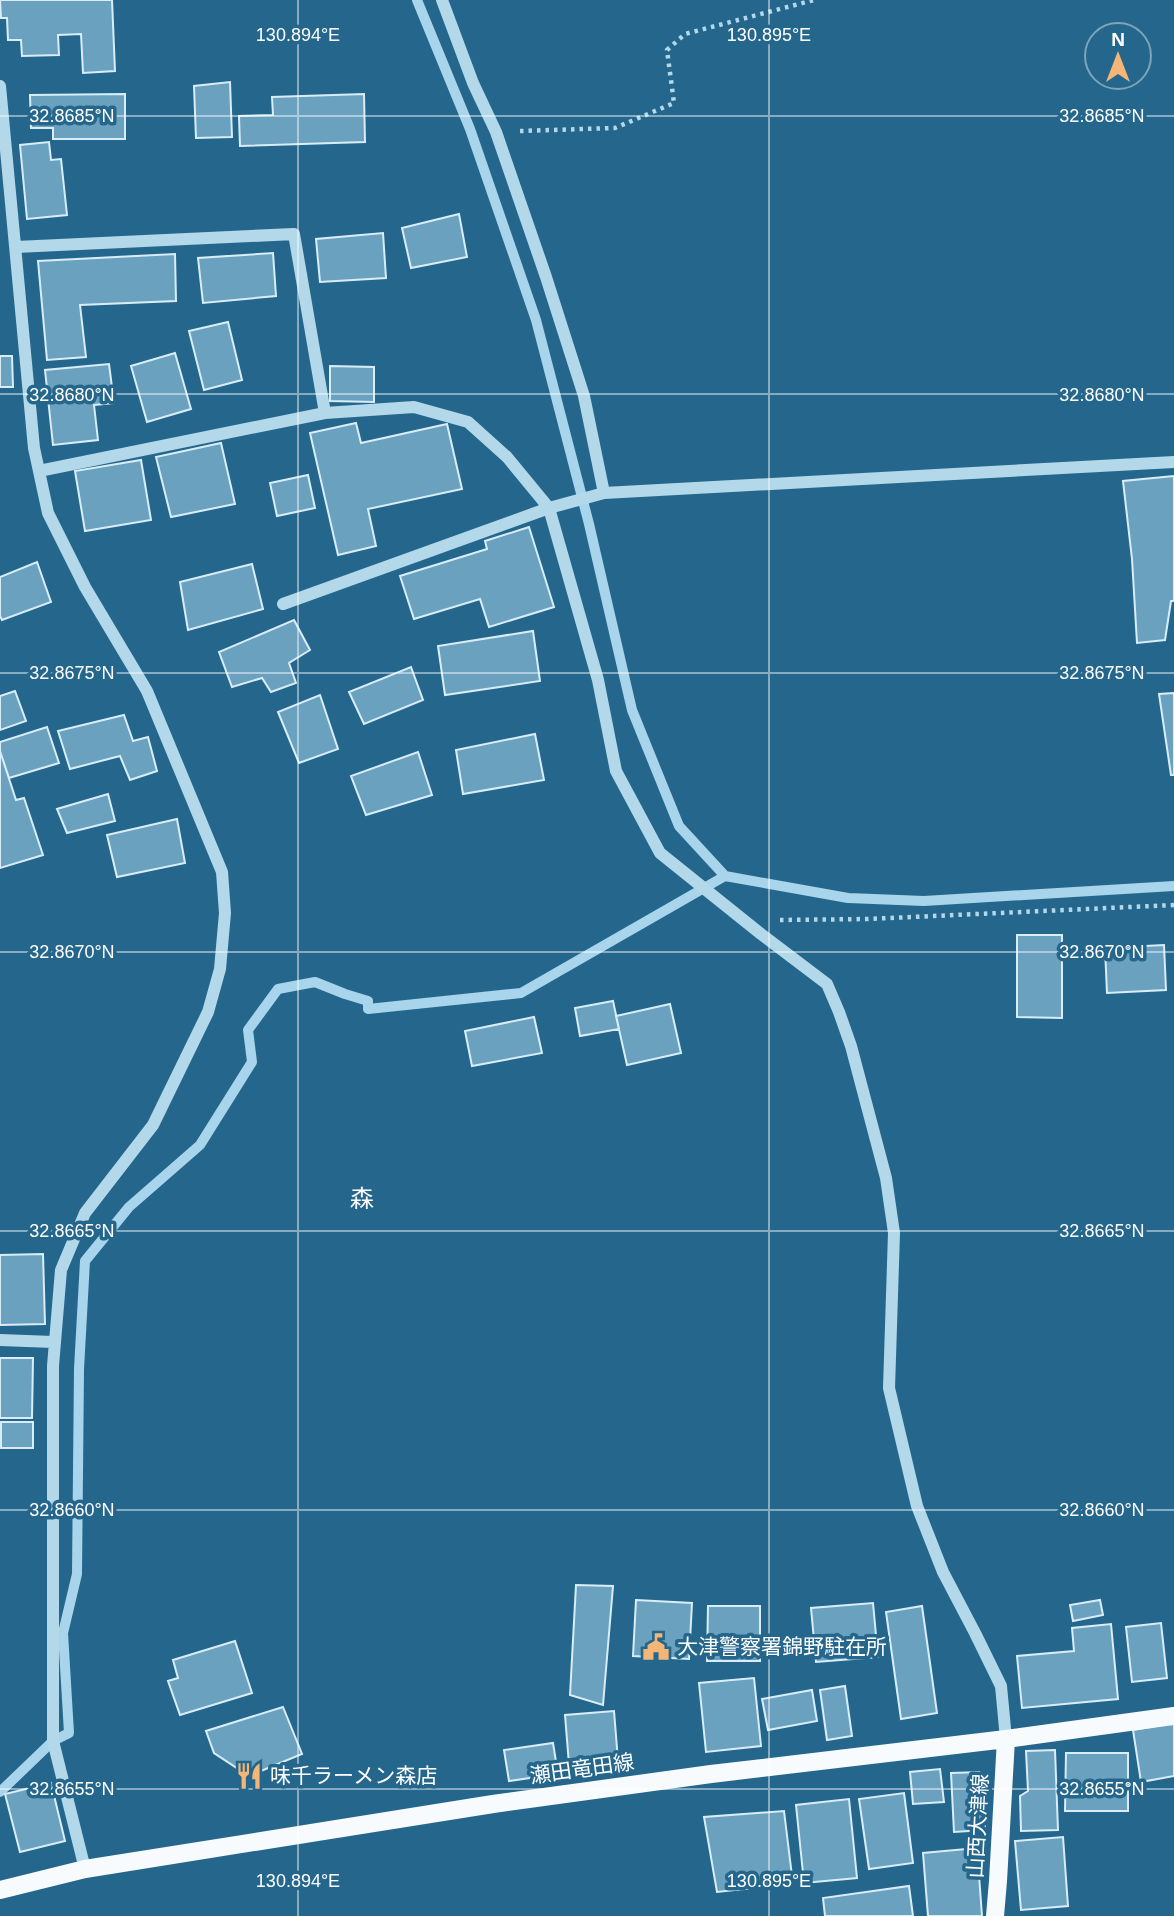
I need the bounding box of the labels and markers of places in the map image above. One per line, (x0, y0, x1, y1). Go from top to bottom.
public building icon: 大津警察署錦野駐在所 (641, 1632, 671, 1662)
place label: 大津警察署錦野駐在所 (677, 1635, 887, 1658)
restaurant icon: 味千ラーメン森店 (234, 1761, 264, 1791)
place label: 味千ラーメン森店 (270, 1764, 437, 1787)

